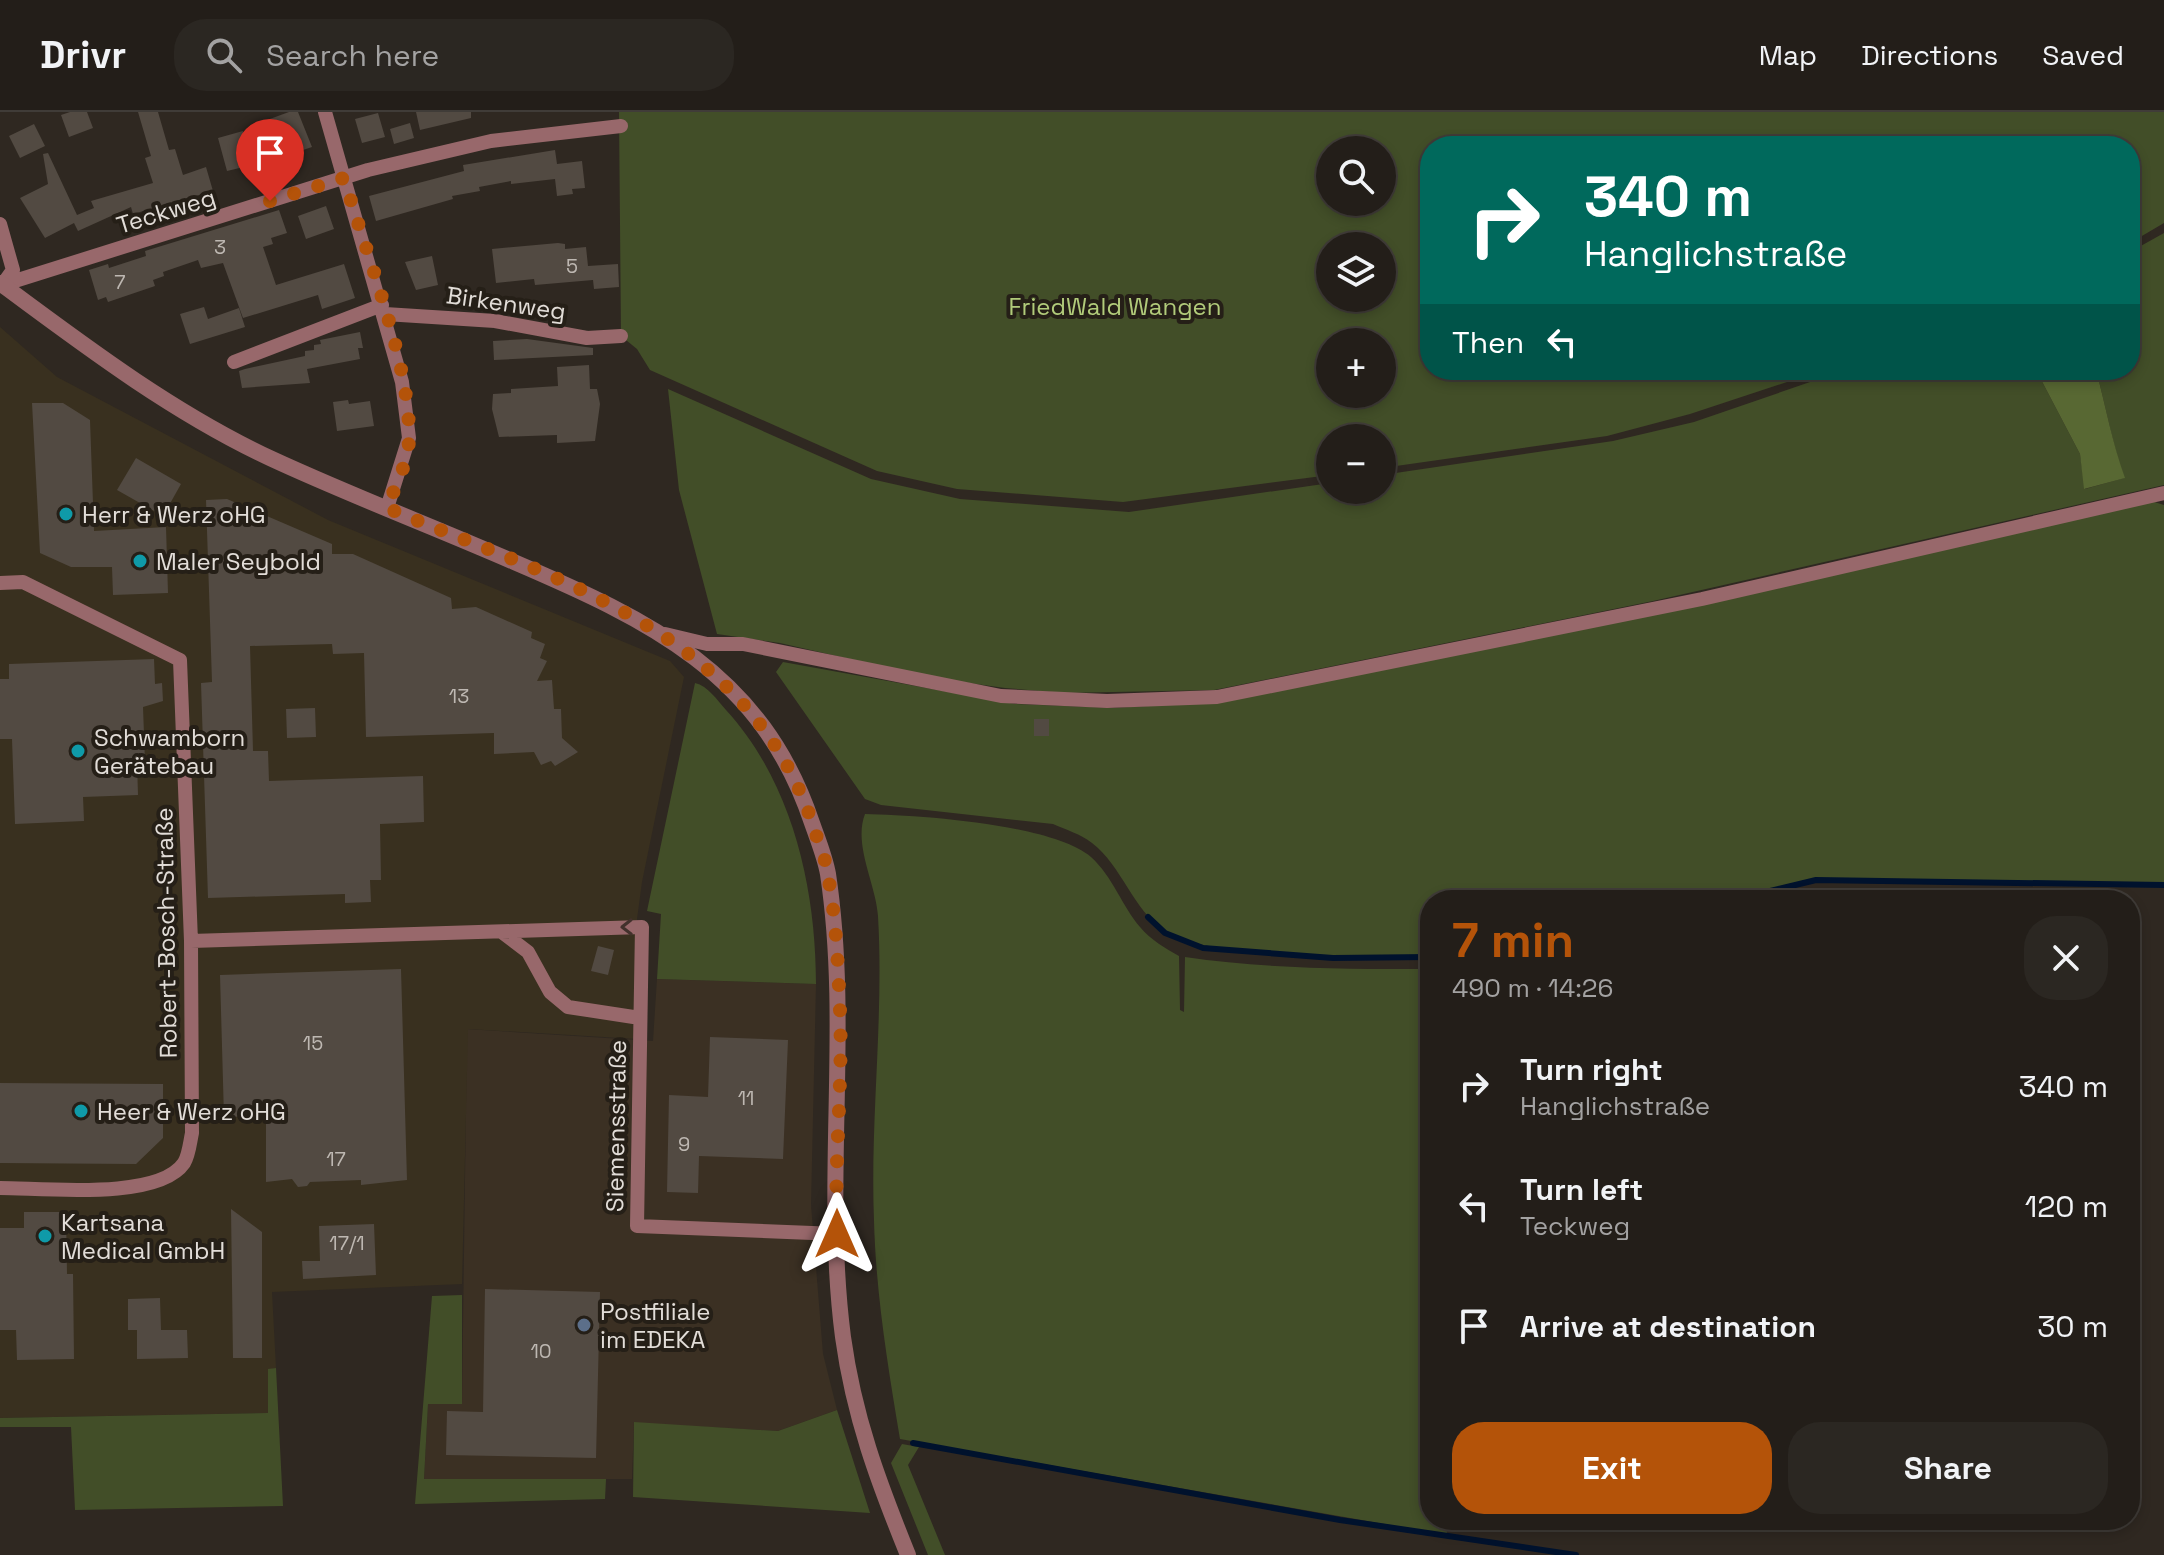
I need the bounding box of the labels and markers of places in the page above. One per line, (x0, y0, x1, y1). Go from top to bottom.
pin (236, 119, 304, 201)
place label: Herr & Werz oHG (82, 499, 266, 530)
marker: Herr & Werz oHG (57, 505, 75, 523)
place label: Maler Seybold (156, 546, 321, 577)
marker: Maler Seybold (131, 552, 149, 570)
place label: Schwamborn Gerätebau (94, 722, 245, 781)
marker: Schwamborn Gerätebau (69, 742, 87, 760)
place label: Heer & Werz oHG (97, 1096, 286, 1127)
marker: Heer & Werz oHG (72, 1102, 90, 1120)
place label: Kartsana Medical GmbH (61, 1207, 225, 1266)
marker: Kartsana Medical GmbH (36, 1227, 54, 1245)
place label: Postfiliale im EDEKA (600, 1296, 711, 1355)
marker: Postfiliale im EDEKA (575, 1316, 593, 1334)

